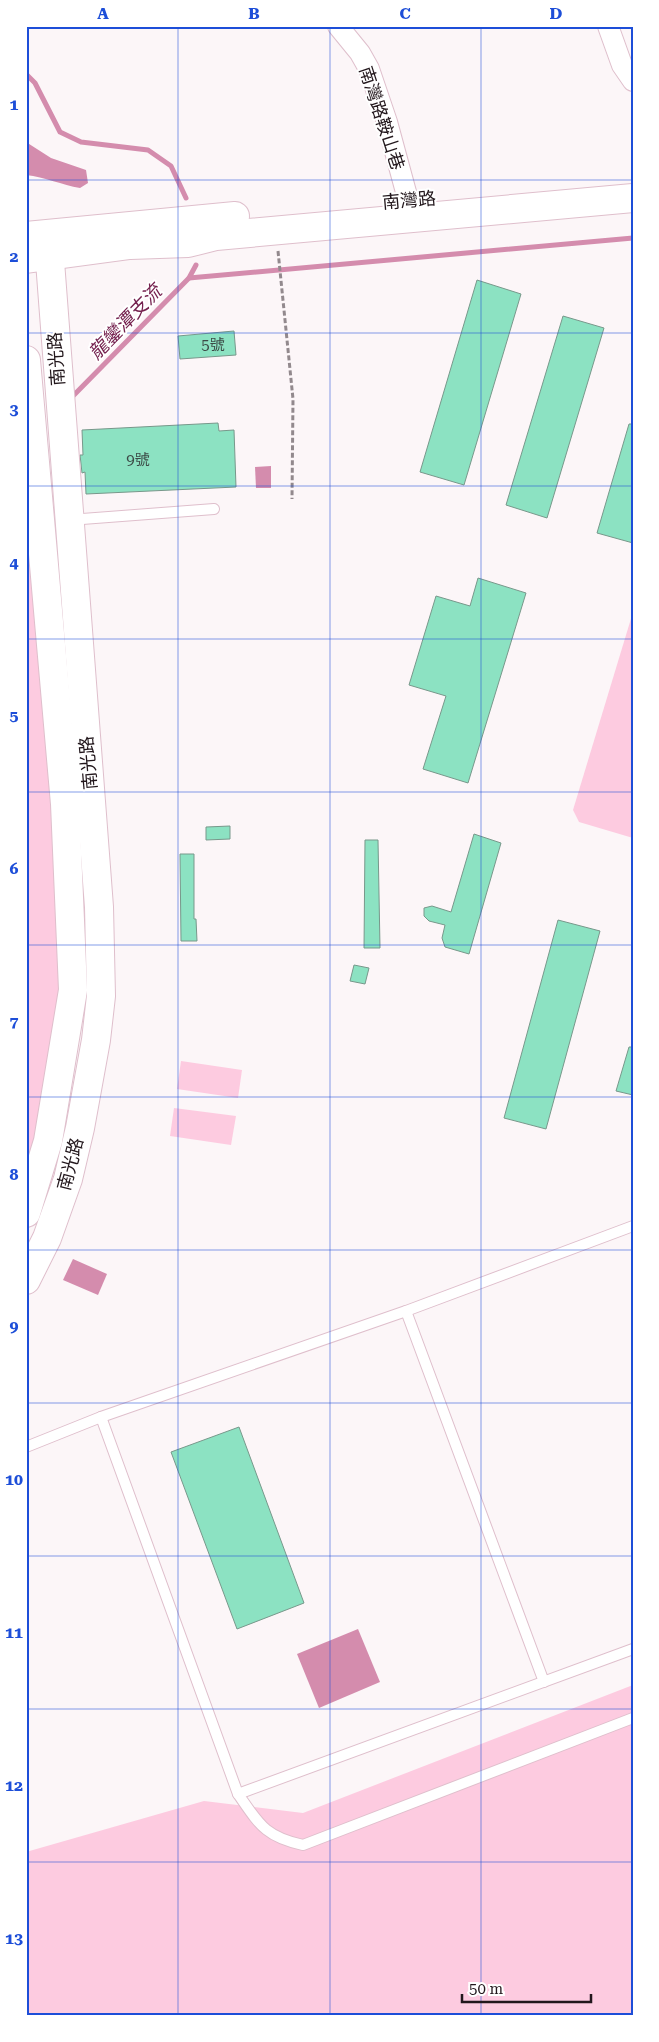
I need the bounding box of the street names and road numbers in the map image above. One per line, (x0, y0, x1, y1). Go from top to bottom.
street label: 南灣路鞍山巷 (355, 63, 409, 173)
street label: 南灣路 (381, 187, 437, 213)
street label: 南光路 (44, 331, 68, 387)
street label: 南光路 (75, 735, 101, 791)
street label: 南光路 (53, 1135, 87, 1193)

